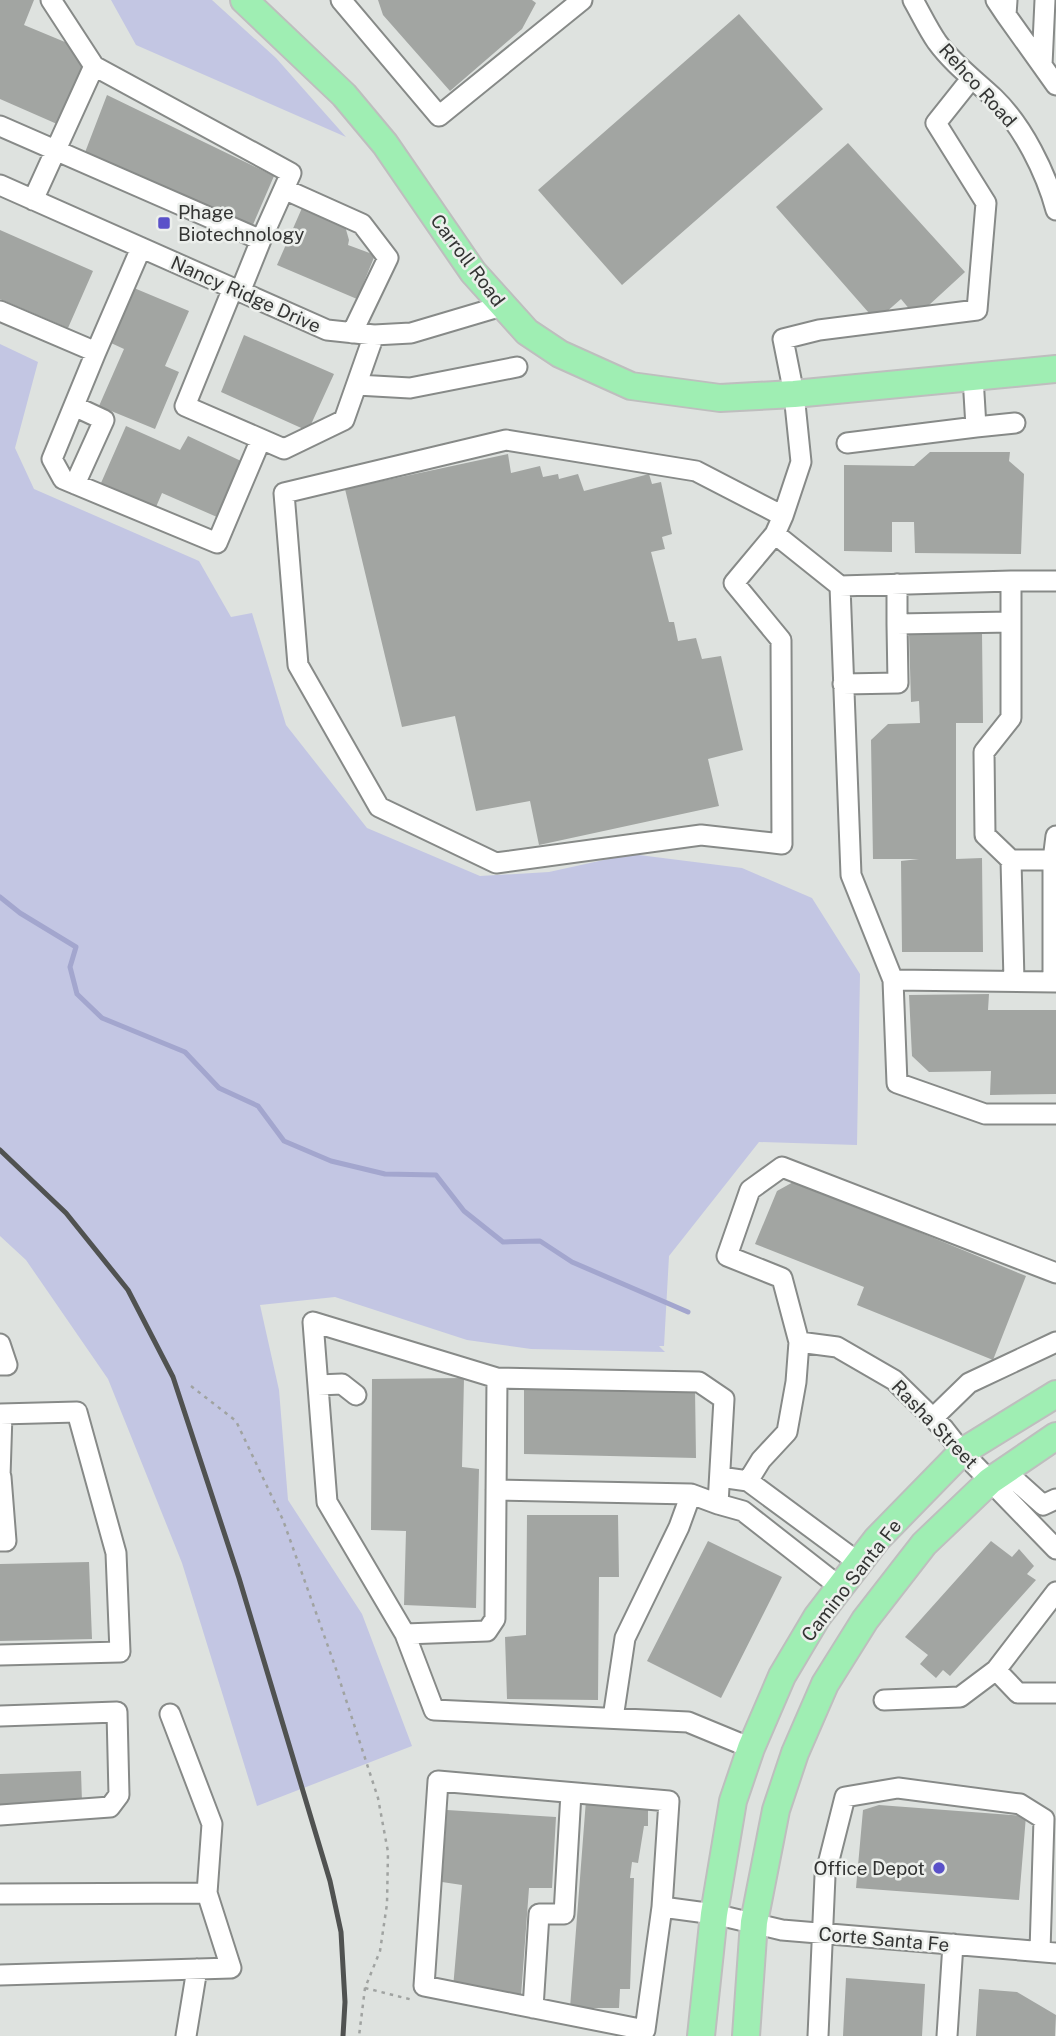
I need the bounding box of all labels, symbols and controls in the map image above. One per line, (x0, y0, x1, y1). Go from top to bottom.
street label: Rehco Road (935, 39, 1021, 131)
place label: Phage Biotechnology (178, 201, 304, 245)
street label: Carroll Road (426, 210, 510, 310)
marker: Phage Biotechnology (156, 215, 172, 231)
street label: Nancy Ridge Drive (168, 251, 324, 337)
street label: Rasha Street (887, 1375, 983, 1473)
street label: Camino Santa Fe (797, 1515, 905, 1645)
place label: Office Depot (813, 1857, 925, 1879)
marker: Office Depot (931, 1860, 947, 1876)
street label: Corte Santa Fe (818, 1922, 950, 1956)

